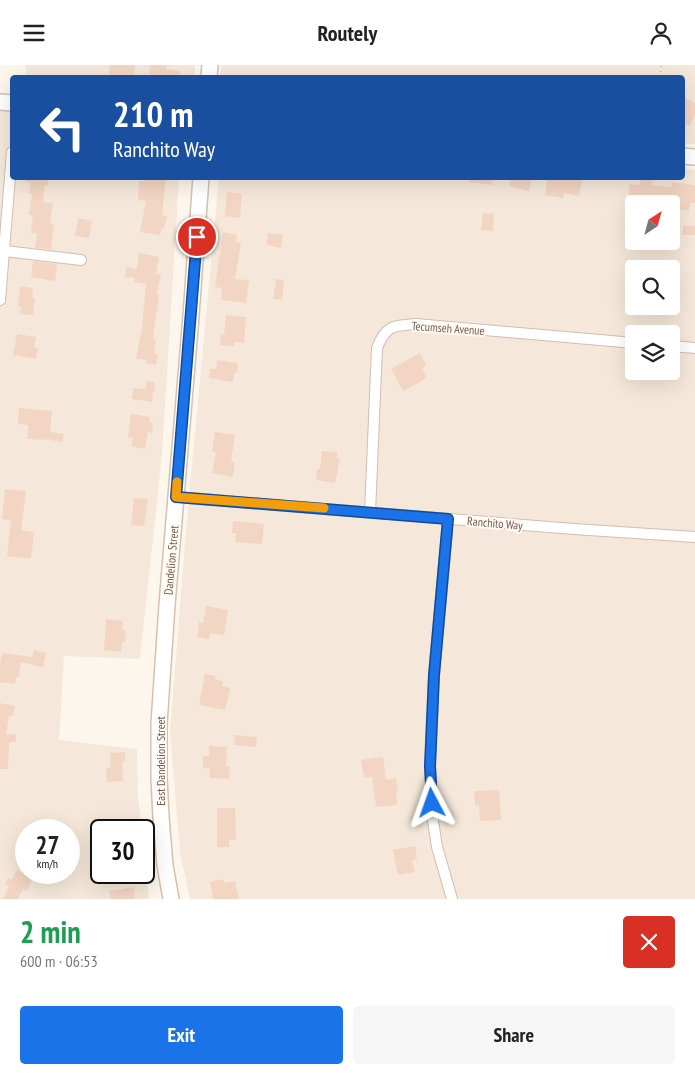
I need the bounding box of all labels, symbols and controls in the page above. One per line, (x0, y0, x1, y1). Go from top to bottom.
icon: menu (20, 19, 48, 47)
text: Routely (318, 19, 377, 47)
icon: person (647, 19, 675, 47)
text: 210 m (113, 91, 194, 137)
icon: left (30, 95, 95, 160)
text: Ranchito Way (113, 135, 215, 163)
north arrow (625, 195, 680, 250)
map controls (625, 195, 680, 380)
pin (176, 216, 218, 258)
icon: arrive (183, 223, 211, 251)
button: search (625, 260, 680, 315)
street label: Tecumseh Avenue (411, 318, 485, 338)
button: layers (625, 325, 680, 380)
street label: Ranchito Way (467, 513, 524, 533)
street label: Dandelion Street (160, 524, 182, 595)
street label: East Dandelion Street (153, 716, 168, 806)
position arrow (405, 776, 457, 828)
speed limit sign: 30 (90, 819, 155, 884)
text: 27 (36, 829, 59, 861)
text: km/h (37, 856, 58, 871)
text: 2 min (20, 912, 81, 951)
button: close (623, 916, 675, 968)
text: 600 m · 06:53 (20, 951, 98, 971)
button: Exit (20, 1006, 343, 1064)
button: Share (353, 1006, 675, 1064)

